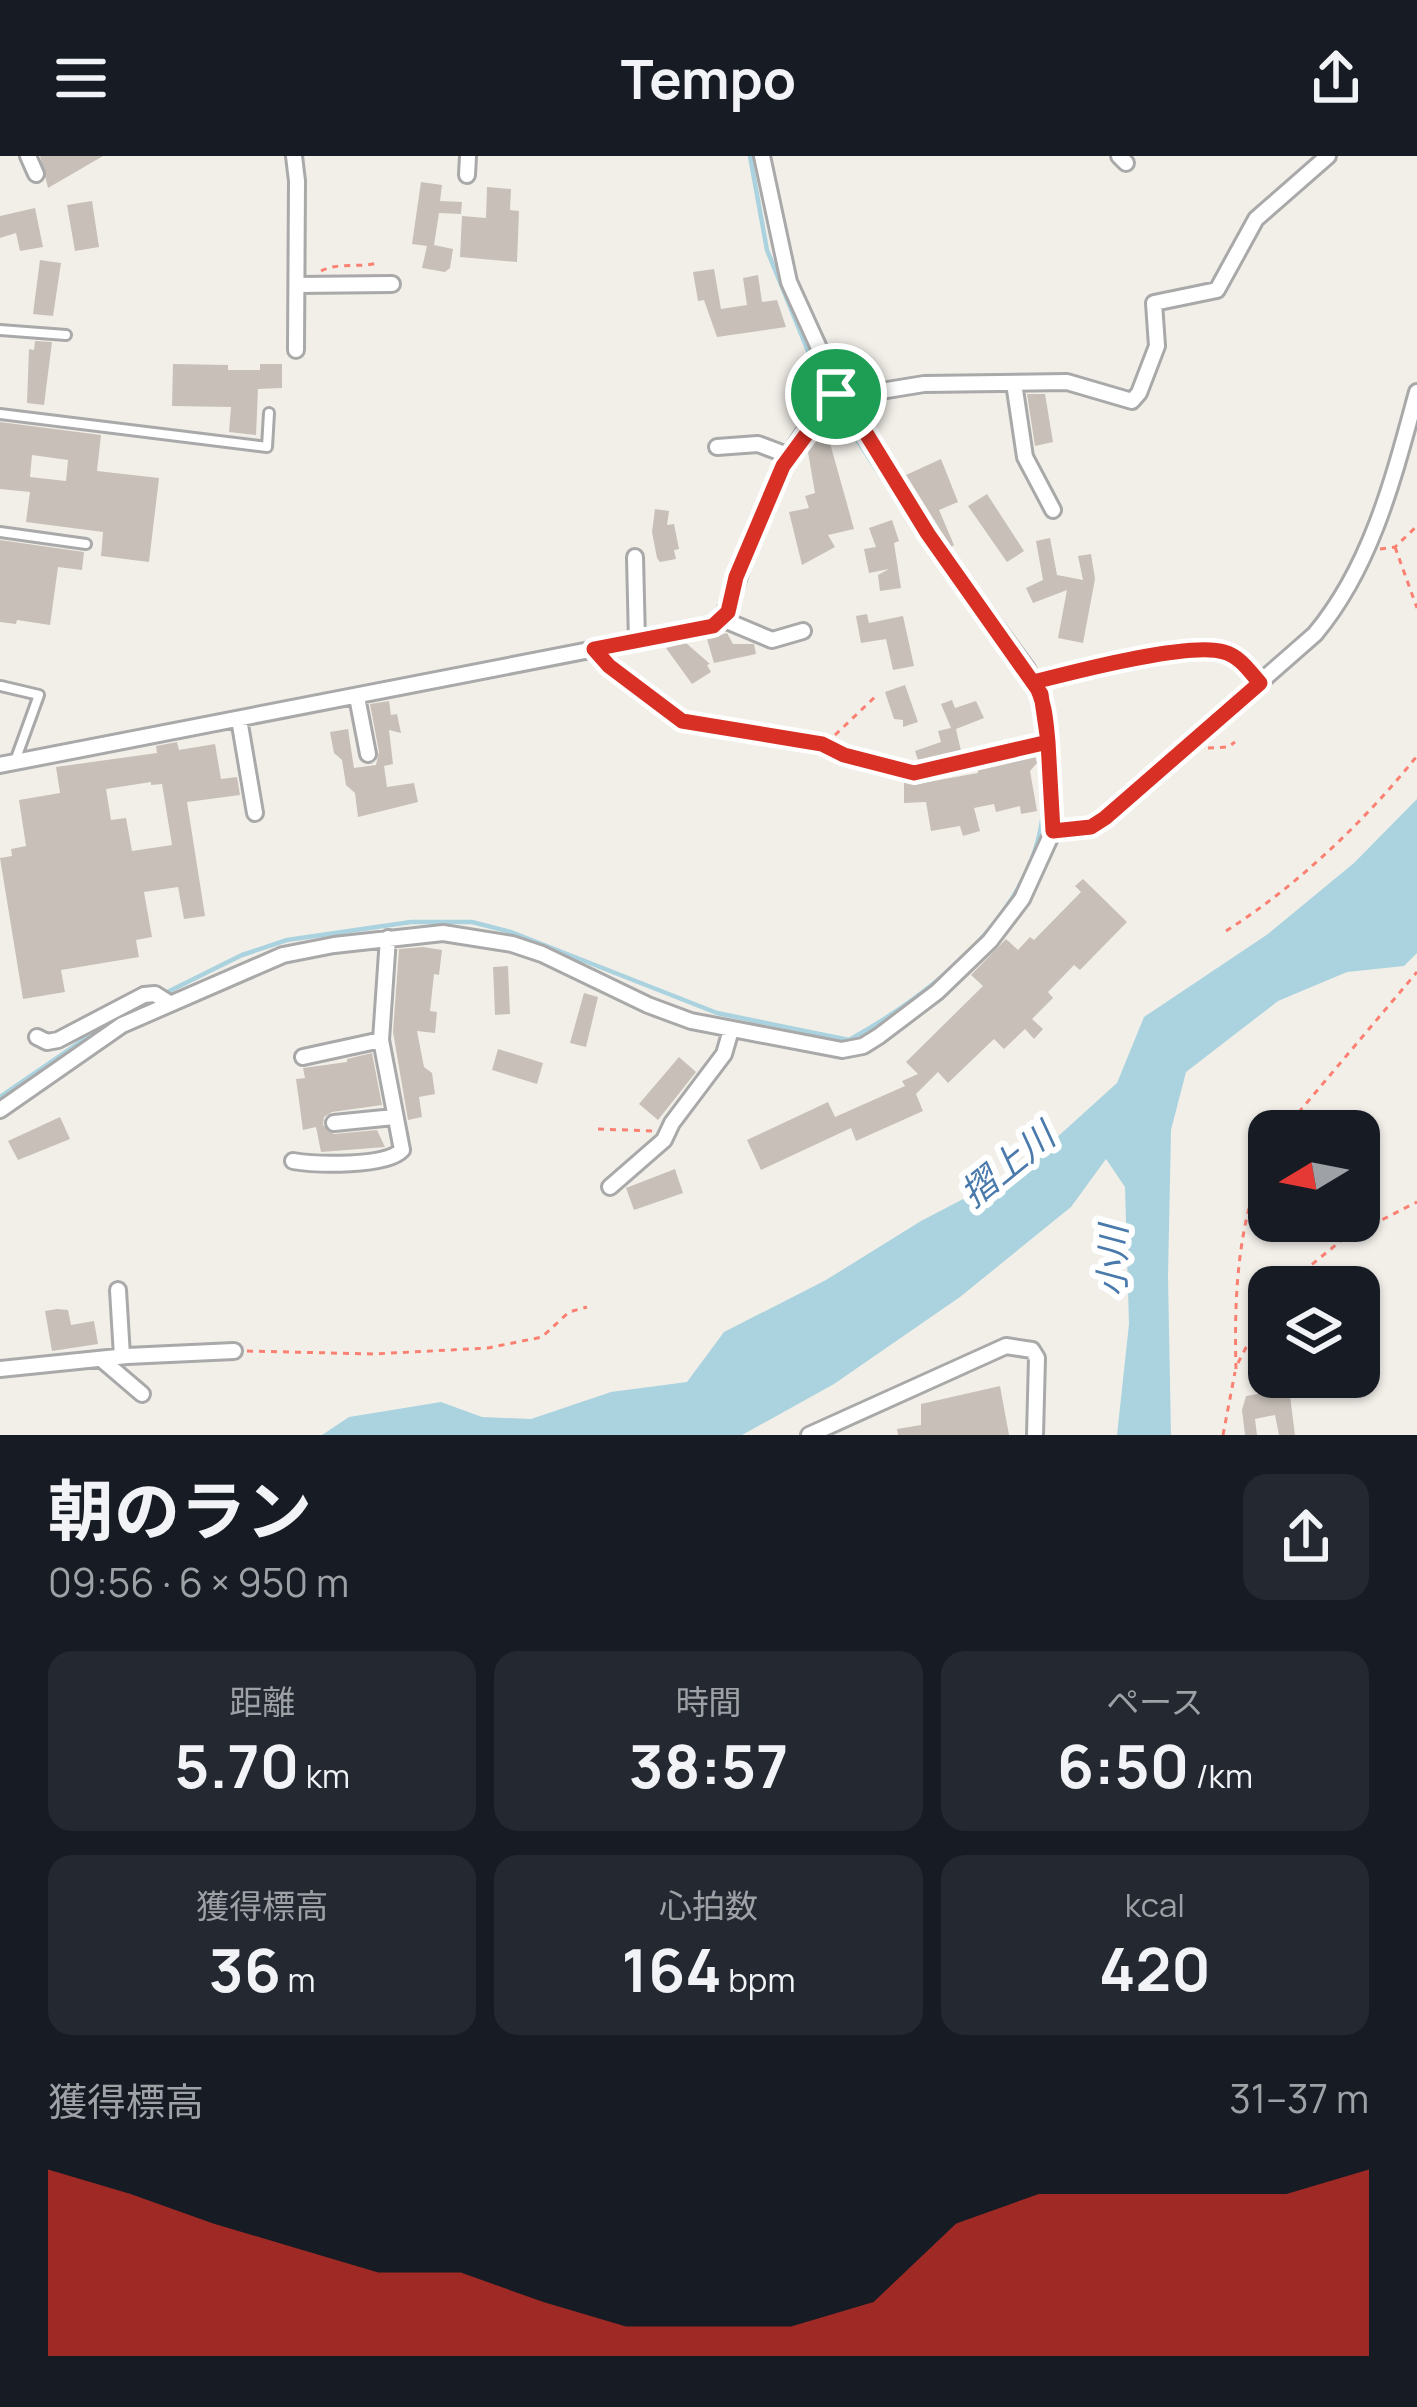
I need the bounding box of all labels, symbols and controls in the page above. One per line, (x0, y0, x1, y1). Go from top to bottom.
text: Tempo (621, 41, 796, 115)
icon: menu (48, 45, 114, 111)
icon: share (1303, 45, 1369, 111)
pin (785, 343, 887, 445)
icon: arrive (803, 361, 869, 427)
water label: 摺上川 (950, 1108, 1067, 1217)
north arrow (1248, 1110, 1380, 1242)
map controls (1248, 1110, 1380, 1398)
water label: 小川 (1087, 1221, 1137, 1297)
button: layers (1248, 1266, 1380, 1398)
text: 朝のラン (48, 1465, 312, 1555)
button: share (1243, 1474, 1369, 1600)
text: 09:56 · 6 × 950 m (48, 1555, 349, 1609)
text: 距離 (229, 1679, 295, 1724)
text: 時間 (675, 1679, 741, 1724)
text: ペース (1106, 1679, 1204, 1724)
text: 5.70 (174, 1724, 299, 1806)
text: 38:57 (629, 1724, 788, 1806)
text: 6:50 (1057, 1724, 1189, 1806)
text: km (299, 1753, 350, 1798)
text: /km (1189, 1753, 1253, 1798)
text: kcal (1125, 1882, 1185, 1927)
text: 獲得標高 (196, 1883, 328, 1928)
text: 心拍数 (659, 1883, 758, 1928)
text: 420 (1099, 1927, 1211, 2009)
text: 36 (209, 1928, 281, 2010)
text: 164 (622, 1928, 722, 2010)
text: m (281, 1957, 316, 2002)
text: bpm (722, 1957, 795, 2002)
text: 31–37 m (1229, 2071, 1369, 2125)
text: 獲得標高 (48, 2074, 204, 2128)

